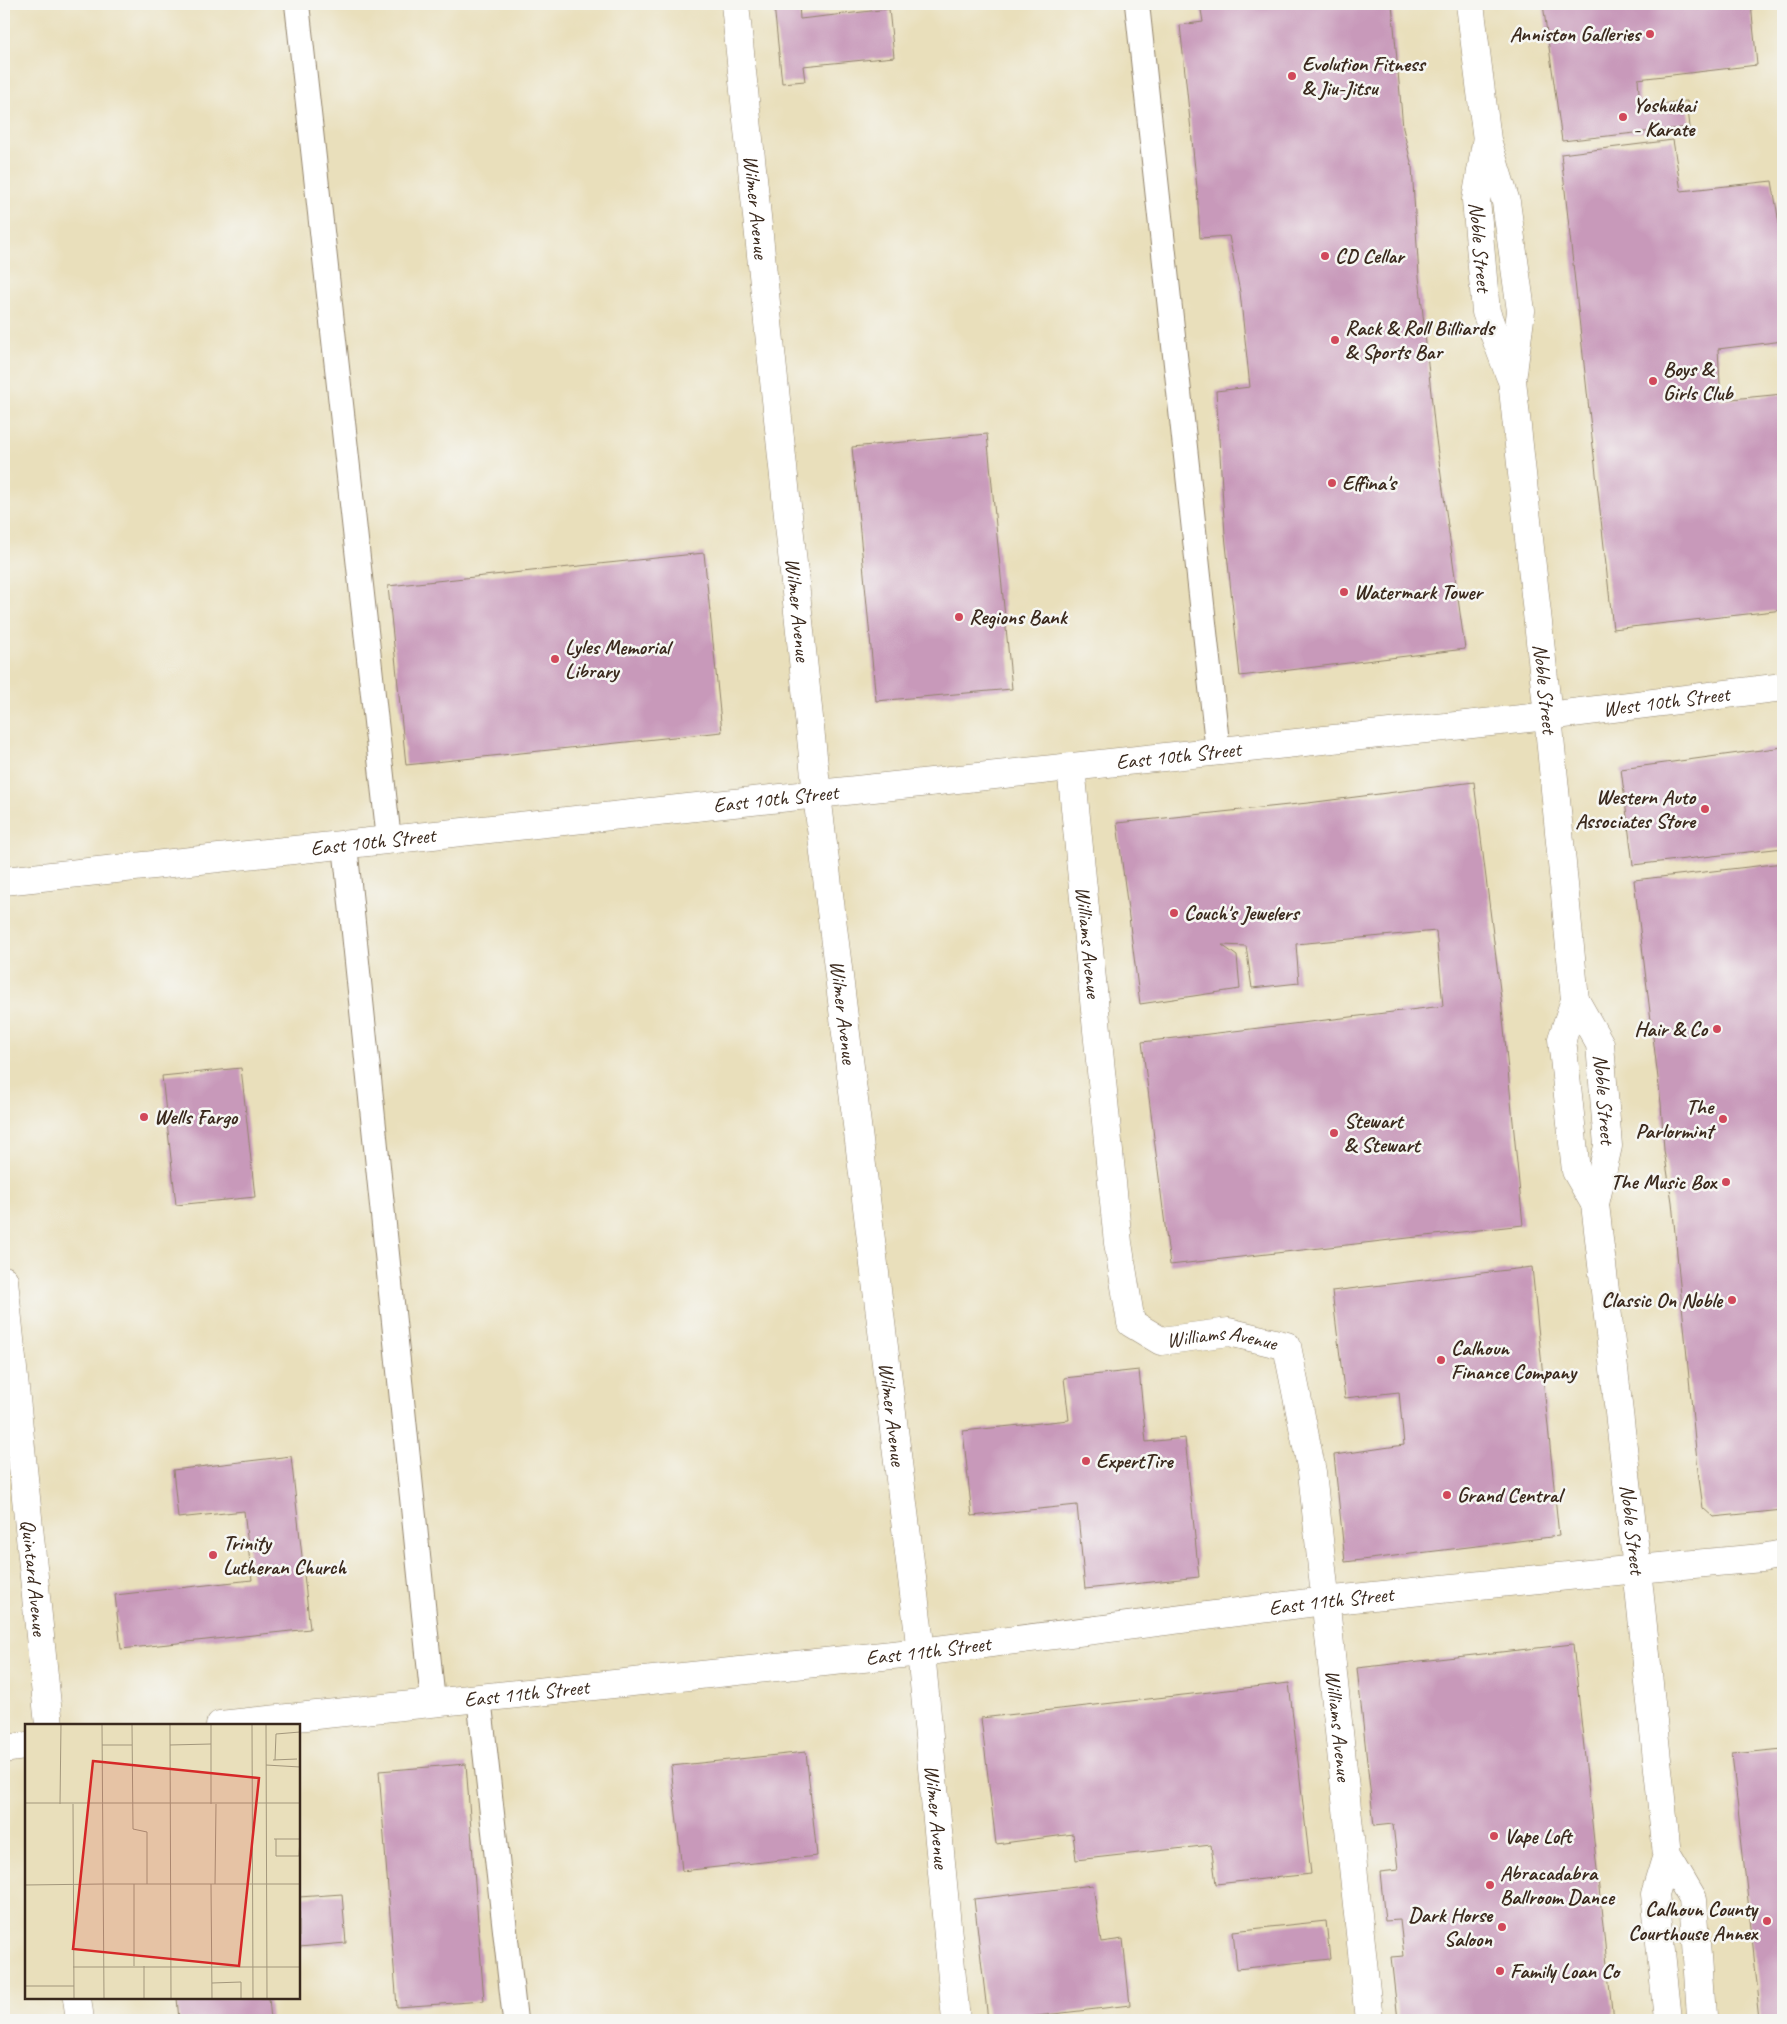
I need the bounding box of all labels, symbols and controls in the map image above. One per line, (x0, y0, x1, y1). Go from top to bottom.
place label: Anniston Galleries (1510, 21, 1643, 47)
marker: Anniston Galleries (1644, 28, 1656, 40)
place label: Evolution Fitness & Jiu-Jitsu (1302, 51, 1427, 101)
marker: Evolution Fitness & Jiu-Jitsu (1286, 70, 1298, 82)
place label: Yoshukai - Karate (1633, 92, 1698, 142)
marker: Yoshukai - Karate (1617, 111, 1629, 123)
street label: Wilmer Avenue (738, 154, 774, 261)
street label: Noble Street (1463, 201, 1497, 295)
place label: CD Cellar (1335, 243, 1406, 269)
marker: CD Cellar (1319, 250, 1331, 262)
place label: Rack & Roll Billiards & Sports Bar (1345, 315, 1496, 365)
marker: Rack & Roll Billiards & Sports Bar (1329, 334, 1341, 346)
place label: Boys & Girls Club (1663, 356, 1734, 406)
marker: Boys & Girls Club (1647, 375, 1659, 387)
place label: Effina's (1342, 470, 1398, 496)
marker: Effina's (1326, 477, 1338, 489)
street label: Wilmer Avenue (780, 557, 816, 664)
place label: Watermark Tower (1354, 579, 1484, 605)
marker: Watermark Tower (1338, 586, 1350, 598)
place label: Regions Bank (969, 604, 1069, 630)
marker: Regions Bank (953, 611, 965, 623)
place label: Lyles Memorial Library (565, 634, 674, 684)
street label: Noble Street (1527, 643, 1563, 737)
marker: Lyles Memorial Library (549, 653, 561, 665)
street label: West 10th Street (1601, 680, 1733, 722)
street label: East 10th Street (1115, 736, 1244, 775)
street label: East 10th Street (712, 779, 841, 818)
place label: Western Auto Associates Store (1575, 784, 1697, 834)
marker: Western Auto Associates Store (1699, 803, 1711, 815)
street label: East 10th Street (309, 822, 439, 861)
street label: Williams Avenue (1070, 885, 1107, 1000)
place label: Couch's Jewelers (1184, 900, 1301, 926)
marker: Couch's Jewelers (1168, 907, 1180, 919)
street label: Wilmer Avenue (824, 959, 863, 1066)
place label: Hair & Co (1634, 1016, 1708, 1042)
marker: Hair & Co (1711, 1023, 1723, 1035)
street label: Noble Street (1588, 1053, 1621, 1147)
place label: The Parlormint (1636, 1094, 1716, 1144)
place label: Wells Fargo (154, 1104, 239, 1130)
place label: Stewart & Stewart (1344, 1108, 1422, 1158)
marker: Wells Fargo (138, 1111, 150, 1123)
marker: The Parlormint (1717, 1113, 1729, 1125)
marker: Stewart & Stewart (1328, 1127, 1340, 1139)
place label: The Music Box (1611, 1169, 1718, 1195)
marker: The Music Box (1720, 1176, 1732, 1188)
place label: Classic On Noble (1601, 1287, 1724, 1313)
marker: Classic On Noble (1726, 1294, 1738, 1306)
street label: Williams Avenue (1165, 1319, 1281, 1356)
place label: Calhoun Finance Company (1451, 1335, 1578, 1385)
marker: Calhoun Finance Company (1435, 1354, 1447, 1366)
street label: Wilmer Avenue (873, 1361, 911, 1469)
place label: ExpertTire (1096, 1448, 1174, 1474)
marker: ExpertTire (1080, 1455, 1092, 1467)
place label: Grand Central (1457, 1482, 1566, 1508)
street label: Noble Street (1614, 1483, 1651, 1578)
marker: Grand Central (1441, 1489, 1453, 1501)
street label: Quintard Avenue (15, 1518, 53, 1638)
place label: Trinity Lutheran Church (223, 1530, 347, 1580)
marker: Trinity Lutheran Church (207, 1549, 219, 1561)
street label: East 11th Street (1267, 1581, 1397, 1621)
street label: East 11th Street (864, 1630, 994, 1671)
street label: Williams Avenue (1320, 1669, 1357, 1784)
street label: East 11th Street (463, 1673, 592, 1713)
inset map (25, 1724, 300, 1999)
street label: Wilmer Avenue (919, 1764, 955, 1871)
place label: Vape Loft (1504, 1823, 1574, 1849)
marker: Vape Loft (1488, 1830, 1500, 1842)
place label: Abracadabra Ballroom Dance (1500, 1860, 1616, 1910)
marker: Abracadabra Ballroom Dance (1484, 1879, 1496, 1891)
place label: Calhoun County Courthouse Annex (1628, 1896, 1760, 1946)
place label: Dark Horse Saloon (1408, 1902, 1494, 1952)
marker: Calhoun County Courthouse Annex (1761, 1915, 1773, 1927)
marker: Dark Horse Saloon (1496, 1921, 1508, 1933)
place label: Family Loan Co (1510, 1958, 1622, 1984)
marker: Family Loan Co (1494, 1965, 1506, 1977)

